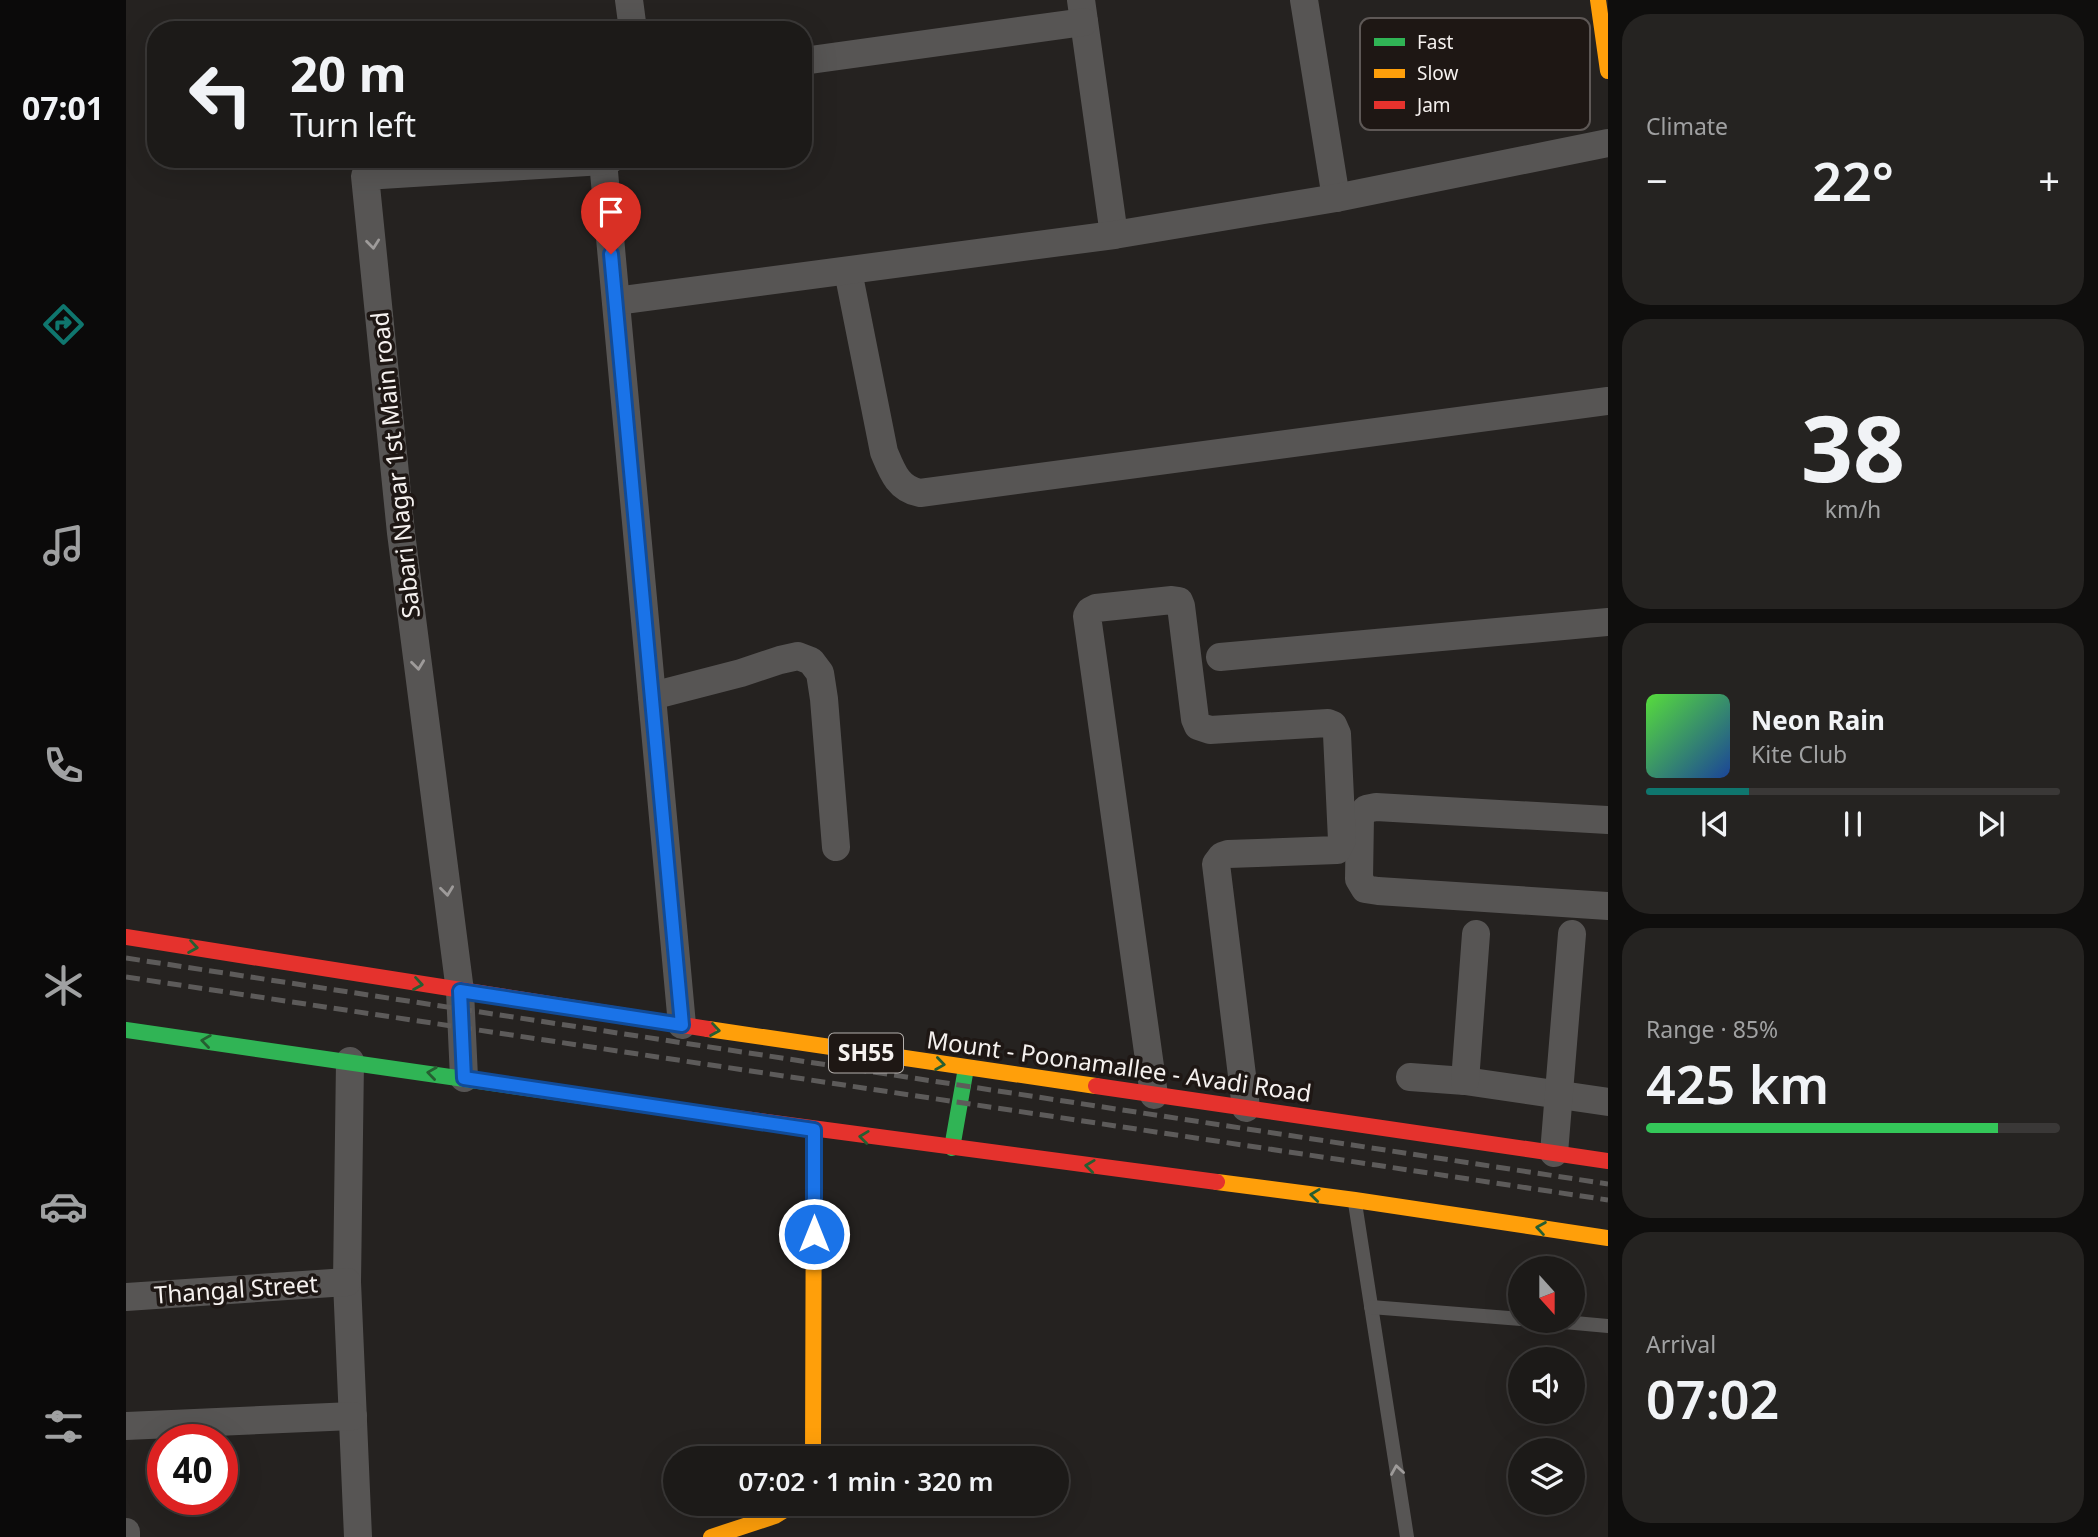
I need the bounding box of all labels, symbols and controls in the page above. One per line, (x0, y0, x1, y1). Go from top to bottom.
legend (1360, 18, 1590, 130)
text: Fast (1417, 29, 1454, 55)
text: 20 m (290, 40, 407, 106)
icon: left (175, 49, 266, 140)
text: Slow (1417, 60, 1458, 86)
text: 07:01 (22, 86, 104, 129)
text: Jam (1415, 92, 1451, 118)
text: Turn left (290, 103, 416, 146)
text: Climate (1646, 110, 1728, 142)
text: 22° (1812, 145, 1894, 216)
text: − (1646, 154, 1668, 206)
text: + (2038, 154, 2060, 206)
pin (581, 182, 641, 254)
icon: arrive (592, 193, 630, 231)
one-way arrow (365, 238, 380, 250)
icon: directions (39, 300, 88, 349)
street label: Sabari Nagar 1st Main road (362, 310, 427, 620)
text: 38 (1801, 385, 1905, 509)
text: km/h (1825, 493, 1881, 525)
icon: music (39, 521, 88, 570)
one-way arrow (410, 659, 425, 671)
text: Neon Rain (1751, 702, 1885, 738)
text: Kite Club (1751, 738, 1847, 770)
icon: phone (39, 741, 88, 790)
icon: previous (1696, 805, 1734, 843)
icon: pause (1834, 805, 1872, 843)
icon: next (1972, 805, 2010, 843)
one-way arrow (440, 885, 455, 896)
one-way arrow (187, 939, 199, 954)
icon: climate (39, 961, 88, 1010)
one-way arrow (412, 976, 424, 991)
text: Range · 85% (1646, 1013, 1778, 1045)
one-way arrow (709, 1022, 721, 1037)
street label: Mount - Poonamallee - Avadi Road (925, 1022, 1314, 1109)
one-way arrow (201, 1034, 212, 1049)
road number: SH55 (829, 1034, 903, 1072)
text: 425 km (1646, 1048, 1829, 1119)
one-way arrow (934, 1056, 946, 1071)
one-way arrow (426, 1066, 438, 1081)
one-way arrow (858, 1129, 870, 1144)
one-way arrow (1084, 1158, 1096, 1173)
icon: car (39, 1182, 88, 1231)
one-way arrow (1310, 1188, 1321, 1203)
position arrow (777, 1197, 851, 1271)
one-way arrow (1535, 1221, 1546, 1236)
north arrow (1508, 1256, 1586, 1334)
map controls (1508, 1256, 1585, 1515)
street label: Thangal Street (153, 1266, 319, 1311)
text: Arrival (1646, 1328, 1716, 1360)
button: sound (1508, 1347, 1585, 1424)
text: 07:02 (1646, 1363, 1779, 1434)
icon: filters (39, 1402, 88, 1451)
speed limit sign: 40 (147, 1424, 238, 1515)
button: layers (1508, 1438, 1585, 1515)
text: 07:02 · 1 min · 320 m (739, 1463, 993, 1499)
one-way arrow (1390, 1464, 1405, 1475)

